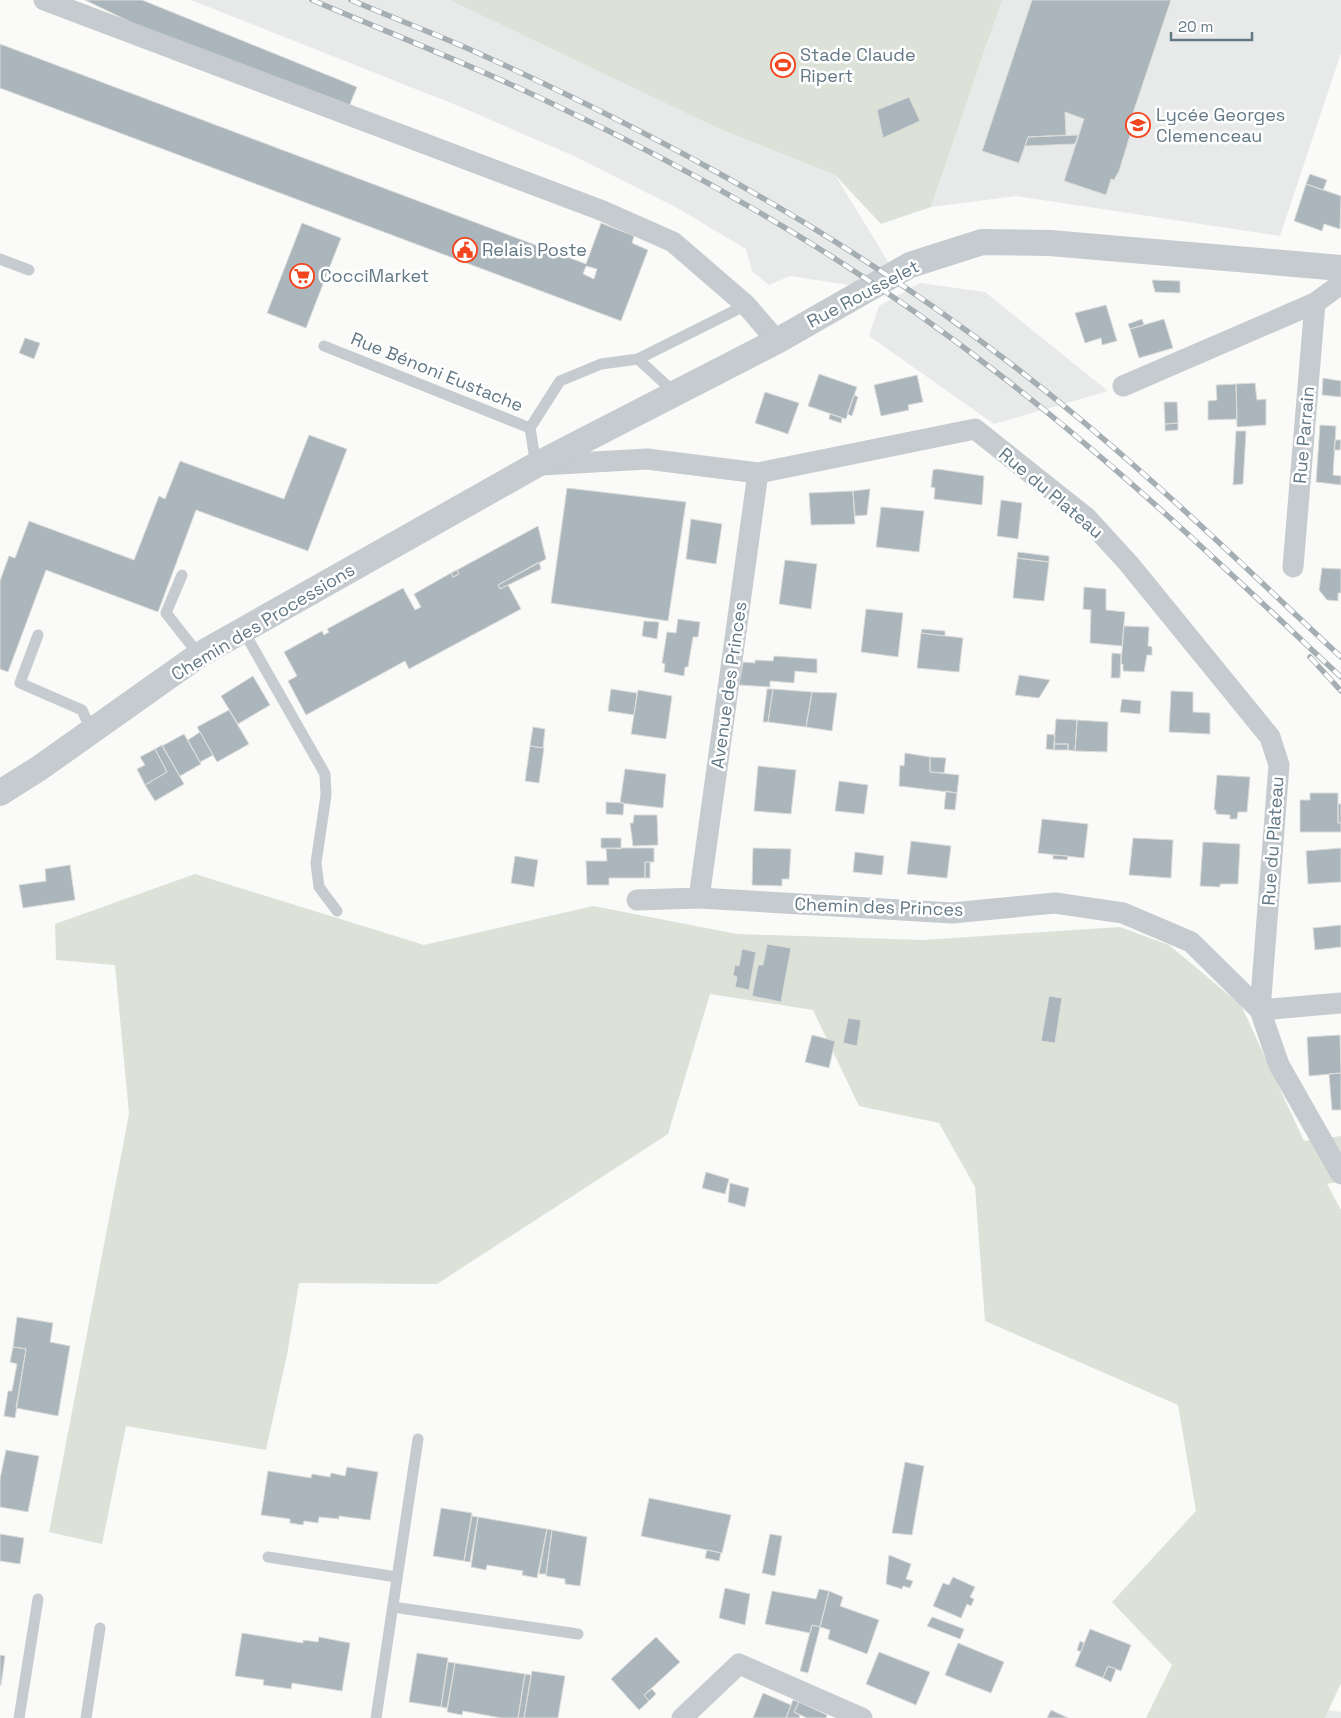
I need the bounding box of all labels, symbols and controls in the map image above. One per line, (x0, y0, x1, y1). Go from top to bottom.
scale bar (1171, 10, 1252, 42)
text: 20 m (1178, 17, 1213, 36)
place label: Stade Claude Ripert (800, 43, 916, 87)
sports icon: Stade Claude Ripert (770, 52, 796, 78)
place label: Lycée Georges Clemenceau (1156, 103, 1285, 147)
school or university icon: Lycée Georges Clemenceau (1125, 112, 1151, 138)
public building icon: Relais Poste (452, 237, 478, 263)
place label: Relais Poste (482, 238, 587, 261)
street label: Rue Rousselet (803, 254, 923, 333)
supermarket icon: CocciMarket (289, 263, 315, 289)
place label: CocciMarket (320, 264, 429, 287)
street label: Rue Bénoni Eustache (348, 326, 527, 417)
street label: Rue Parrain (1288, 385, 1319, 485)
street label: Rue du Plateau (994, 442, 1108, 543)
street label: Chemin des Processions (167, 558, 359, 686)
street label: Avenue des Princes (705, 600, 752, 770)
street label: Rue du Plateau (1257, 775, 1288, 906)
street label: Chemin des Princes (794, 892, 964, 921)

